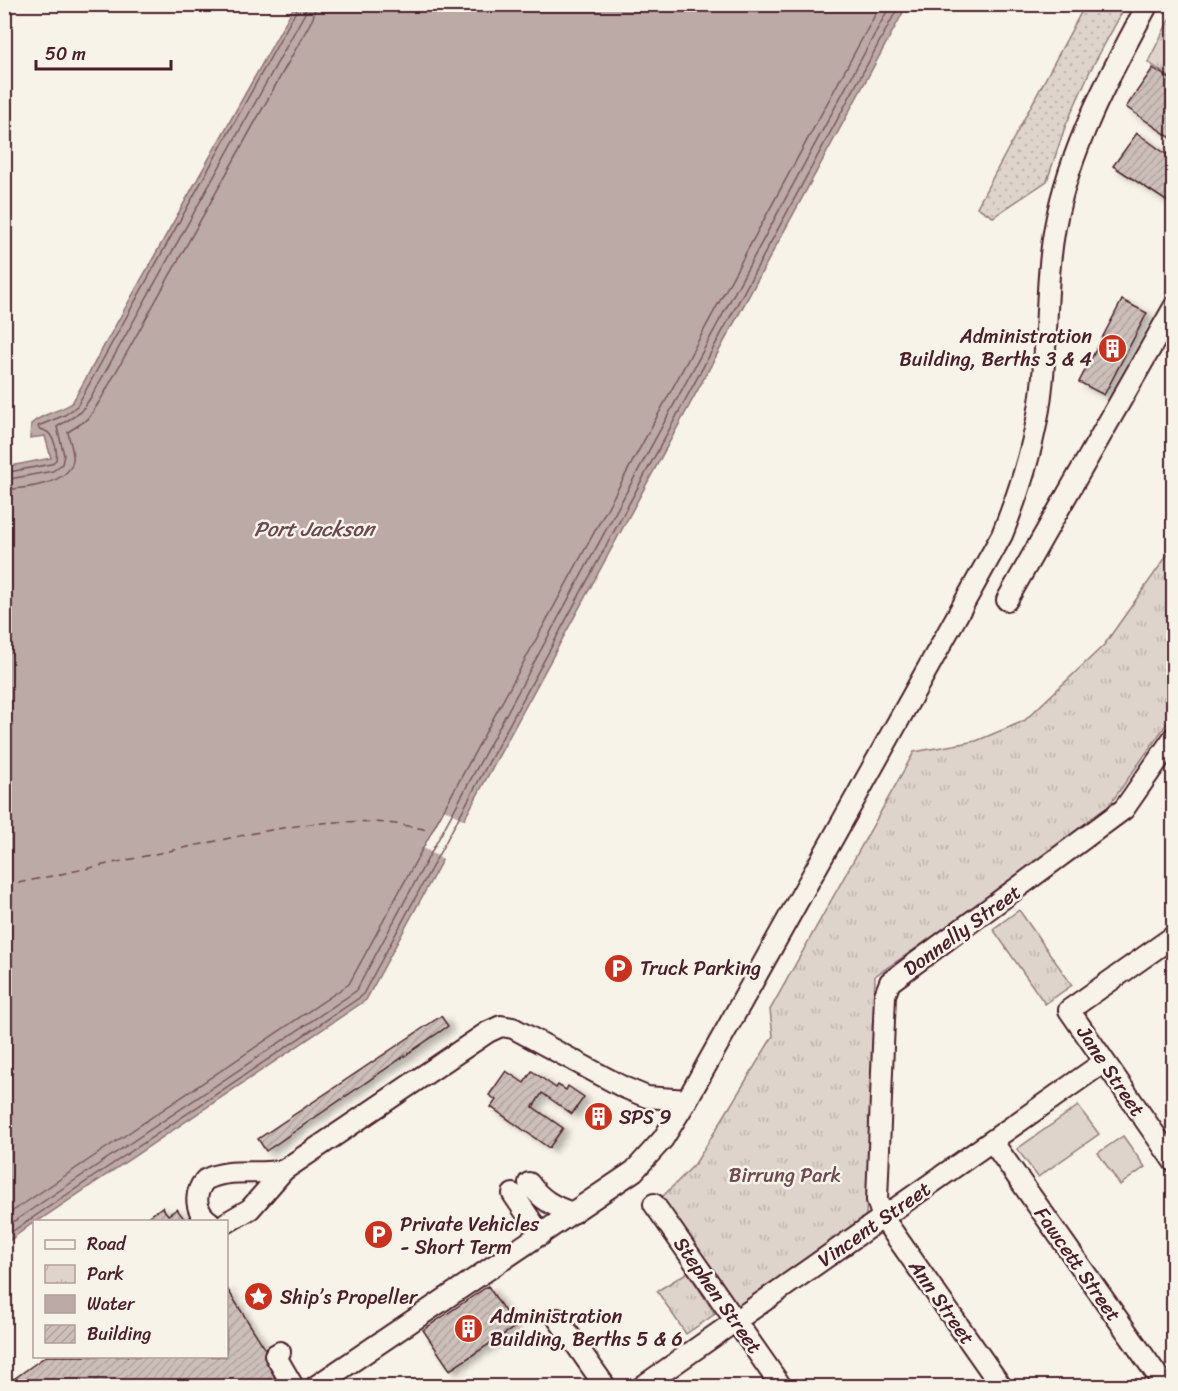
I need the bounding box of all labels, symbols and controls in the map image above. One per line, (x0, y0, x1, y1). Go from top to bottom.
scale bar (36, 33, 171, 71)
text: 50 m (45, 38, 86, 70)
place label: Administration Building, Berths 3 & 4 (899, 319, 1092, 377)
building icon: Administration Building, Berths 3 & 4 (1097, 332, 1129, 364)
water label: Port Jackson (254, 510, 377, 548)
street label: Donnelly Street (896, 875, 1029, 985)
place label: Truck Parking (640, 951, 761, 986)
parking icon: Truck Parking (603, 952, 635, 984)
street label: Jane Street (1066, 1018, 1154, 1124)
place label: SPS 9 (619, 1100, 671, 1135)
building icon: SPS 9 (582, 1101, 614, 1133)
park label: Birrung Park (729, 1158, 841, 1193)
street label: Vincent Street (810, 1172, 939, 1277)
street label: Fawcett Street (1025, 1199, 1131, 1330)
place label: Private Vehicles - Short Term (400, 1207, 540, 1265)
parking icon: Private Vehicles - Short Term (363, 1219, 395, 1251)
legend (33, 1220, 228, 1358)
text: Road (87, 1228, 127, 1260)
street label: Stephen Street (664, 1229, 771, 1362)
street label: Ann Street (899, 1251, 984, 1353)
text: Park (87, 1258, 124, 1290)
place label: Ship’s Propeller (280, 1280, 419, 1315)
place icon: Ship’s Propeller (243, 1281, 275, 1313)
text: Water (87, 1288, 136, 1320)
place label: Administration Building, Berths 5 & 6 (489, 1299, 683, 1357)
building icon: Administration Building, Berths 5 & 6 (453, 1312, 485, 1344)
text: Building (87, 1318, 151, 1350)

